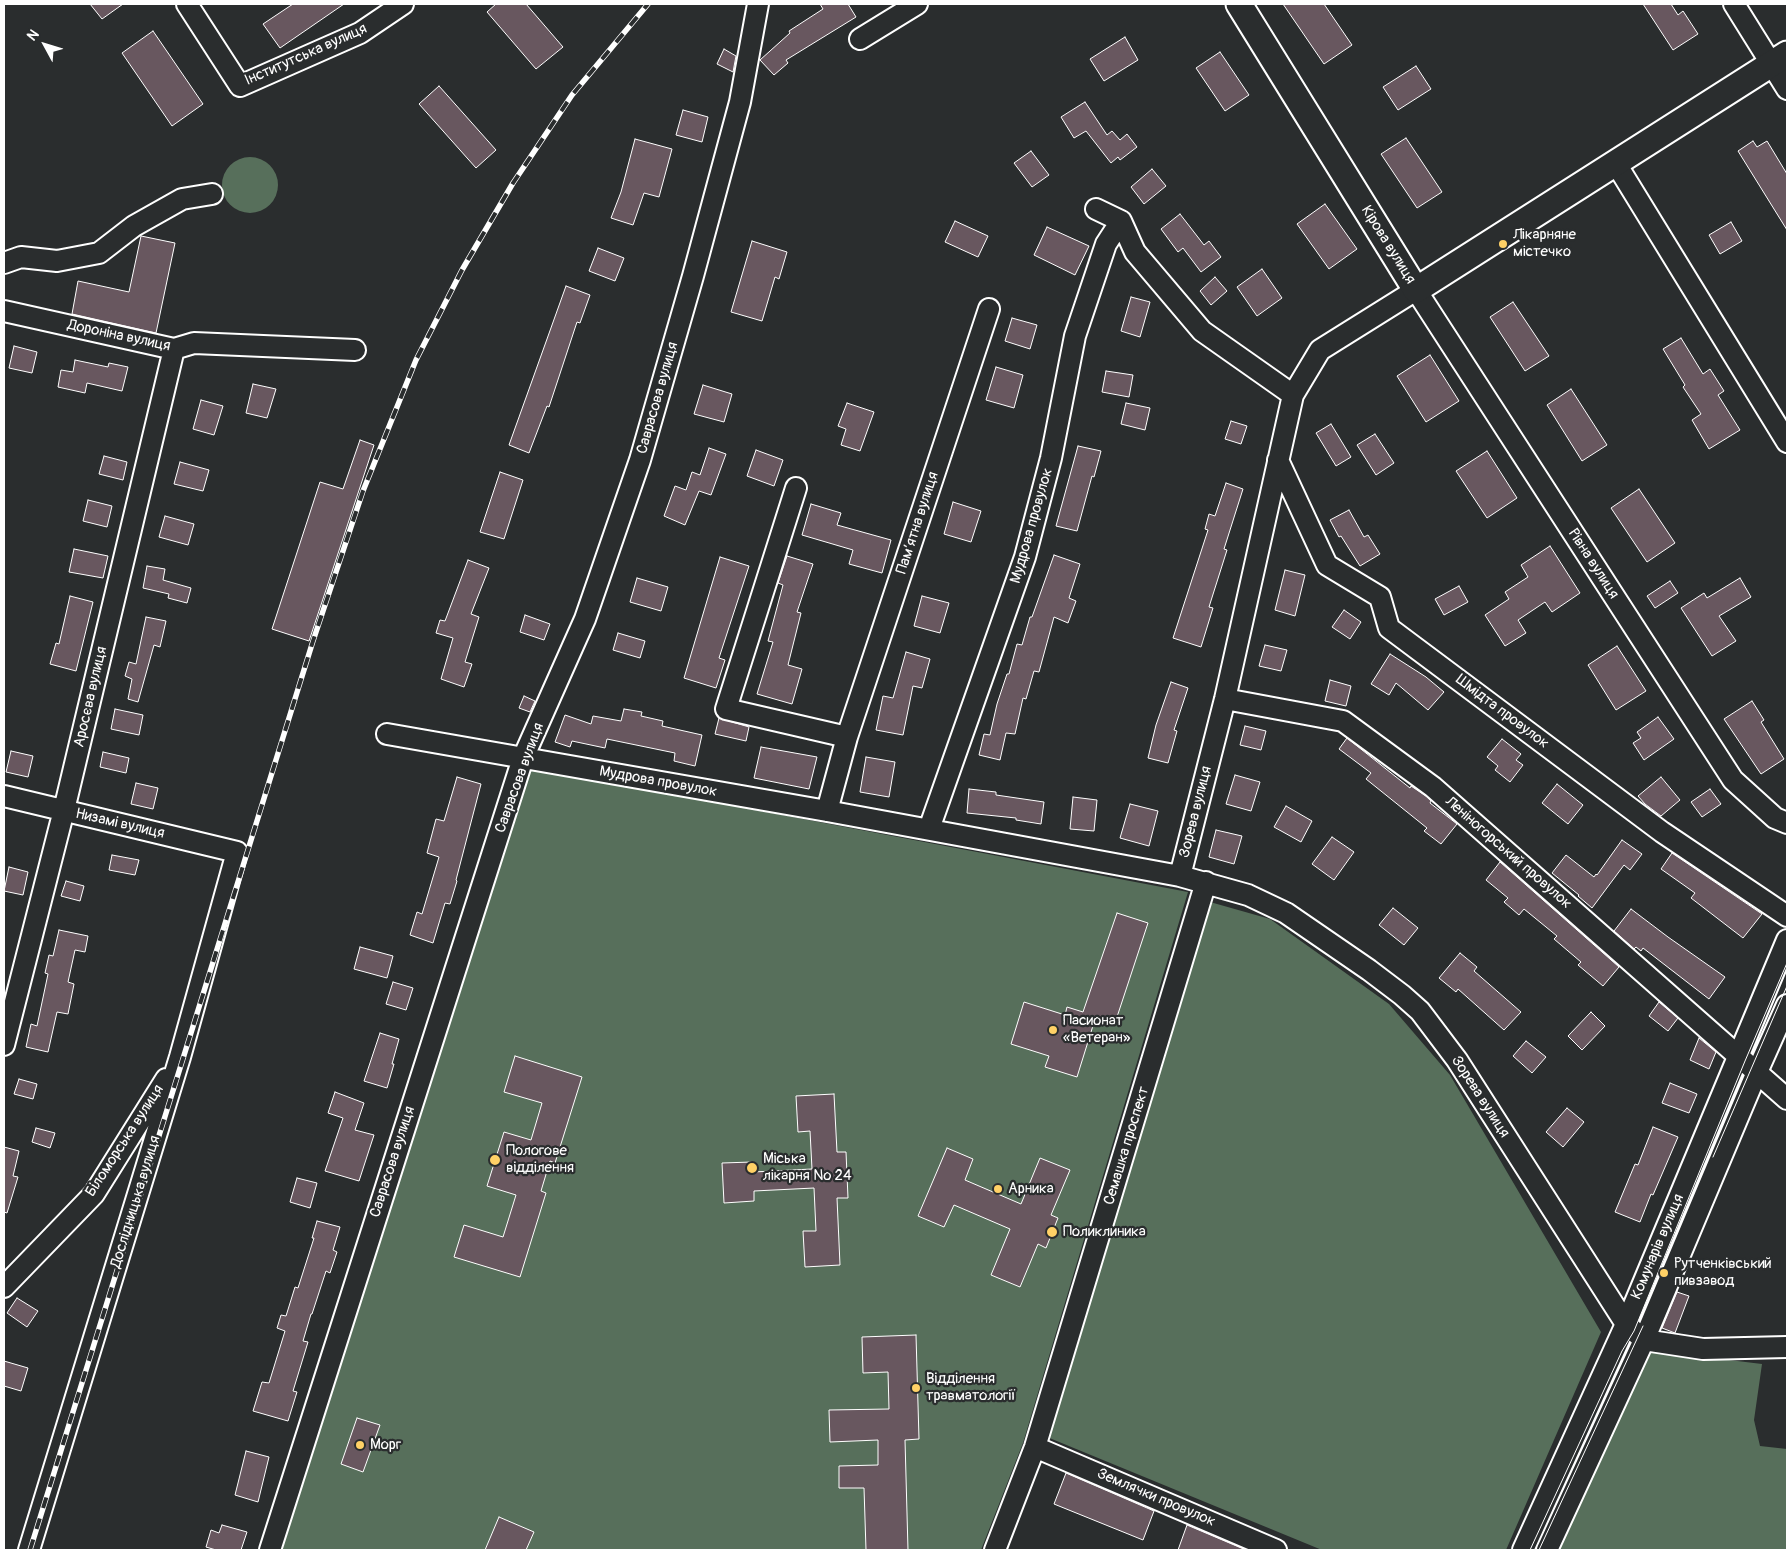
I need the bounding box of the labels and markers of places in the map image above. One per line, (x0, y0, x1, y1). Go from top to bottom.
place label: Лікарняне містечко (1513, 226, 1576, 261)
marker: Лікарняне містечко (1497, 238, 1509, 250)
place label: Пасионат «Ветеран» (1063, 1012, 1130, 1047)
marker: Пасионат «Ветеран» (1047, 1024, 1059, 1036)
place label: Пологове відділення (506, 1142, 574, 1177)
place label: Міська лікарня № 24 (763, 1150, 852, 1185)
marker: Пологове відділення (488, 1153, 502, 1167)
marker: Міська лікарня № 24 (745, 1161, 759, 1175)
place label: Арника (1008, 1180, 1054, 1198)
marker: Арника (992, 1183, 1004, 1195)
place label: Поликлиника (1063, 1223, 1146, 1241)
marker: Поликлиника (1045, 1225, 1059, 1239)
place label: Рутченківський пивзавод (1674, 1255, 1772, 1290)
marker: Рутченківський пивзавод (1658, 1267, 1670, 1279)
place label: Відділення травматології (926, 1370, 1016, 1405)
marker: Відділення травматології (910, 1382, 922, 1394)
place label: Морг (370, 1436, 401, 1454)
marker: Морг (354, 1439, 366, 1451)

